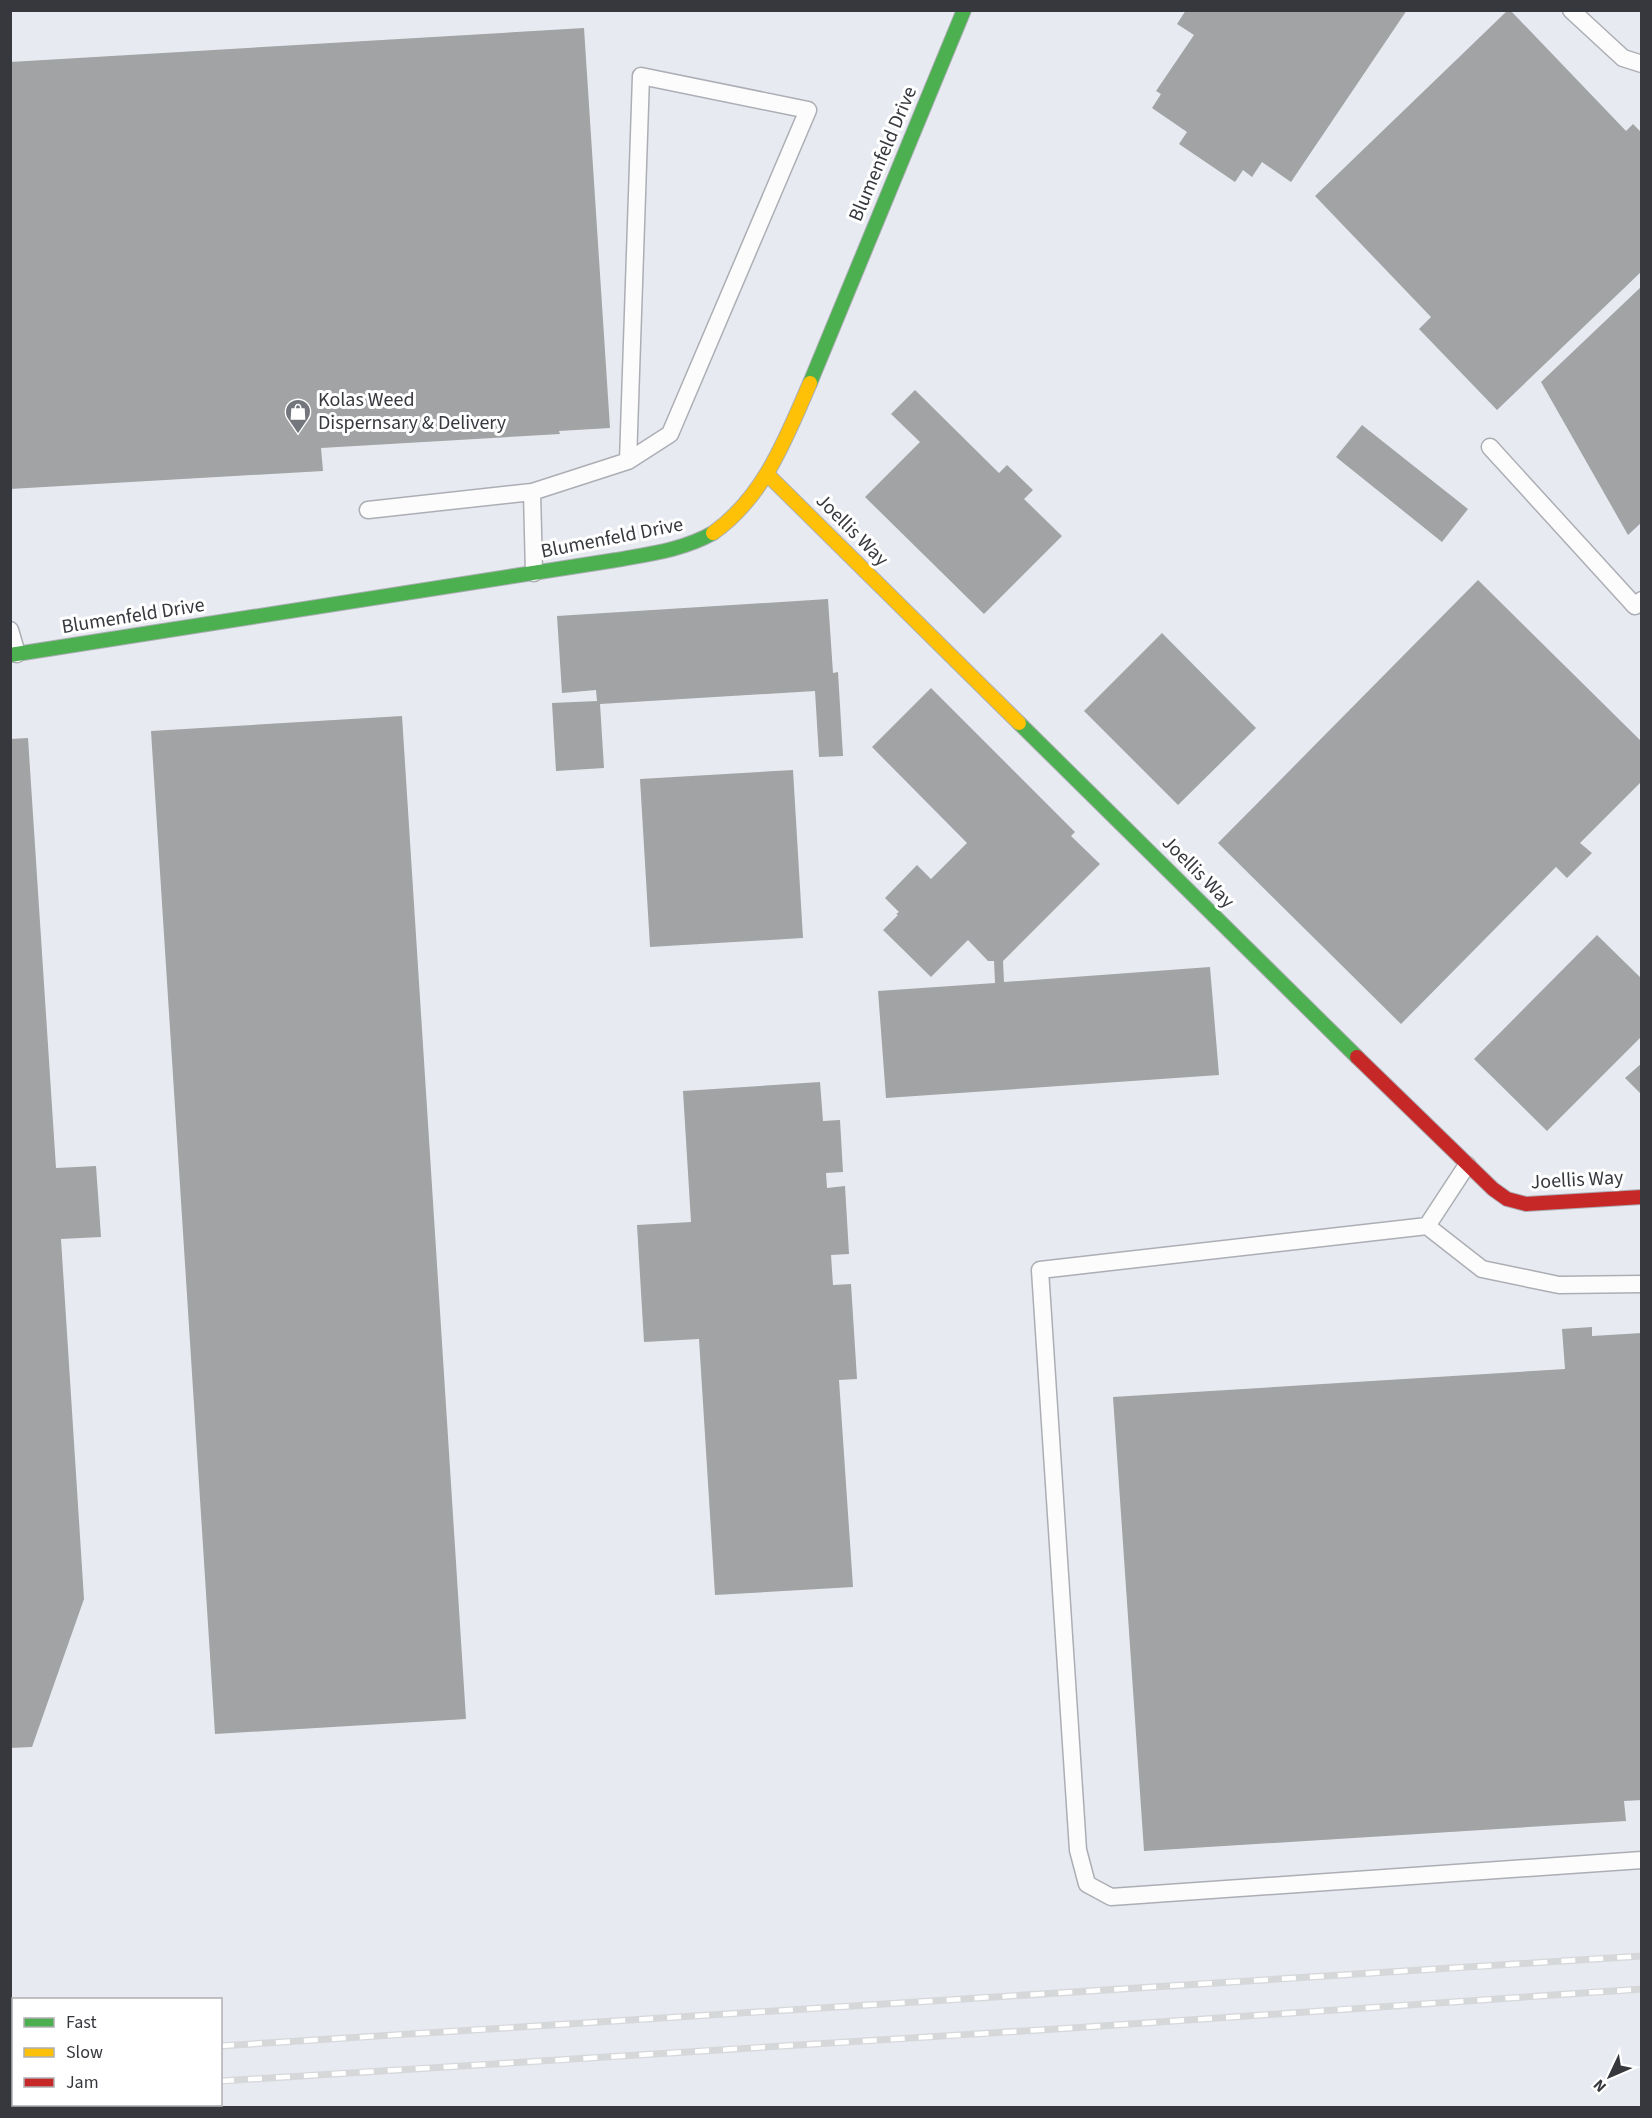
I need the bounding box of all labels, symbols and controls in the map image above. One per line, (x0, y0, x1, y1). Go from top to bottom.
street label: Blumenfeld Drive (842, 82, 924, 226)
place label: Kolas Weed Dispernsary & Delivery (318, 386, 507, 437)
shop icon: Kolas Weed Dispernsary & Delivery (283, 397, 313, 435)
street label: Joellis Way (809, 487, 895, 573)
street label: Blumenfeld Drive (539, 510, 686, 566)
street label: Blumenfeld Drive (60, 591, 207, 641)
street label: Joellis Way (1155, 829, 1241, 915)
street label: Joellis Way (1530, 1164, 1625, 1196)
legend (12, 1998, 222, 2106)
text: Fast (66, 2010, 97, 2035)
text: Slow (66, 2040, 103, 2065)
north arrow (1580, 2046, 1640, 2106)
text: Jam (66, 2070, 99, 2095)
text: N (1588, 2074, 1612, 2097)

